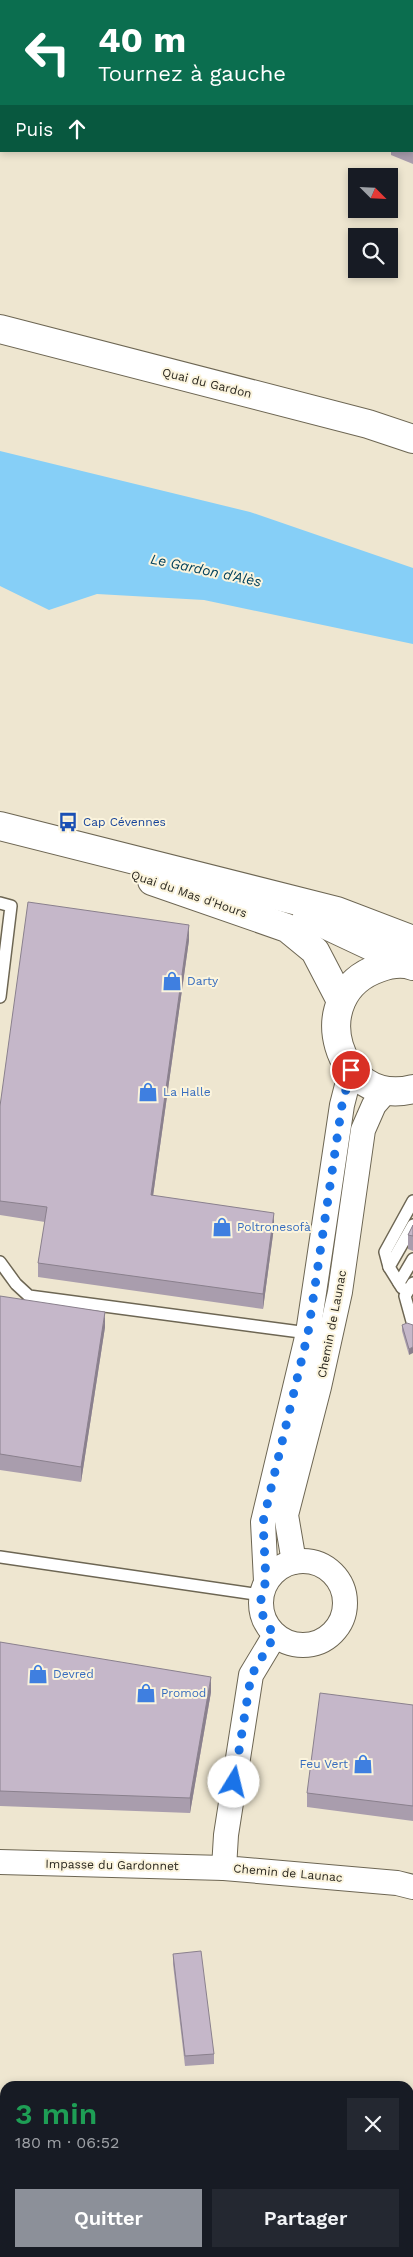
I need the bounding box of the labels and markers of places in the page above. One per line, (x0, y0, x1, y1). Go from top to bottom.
bus stop icon: Cap Cévennes (57, 811, 79, 833)
place label: Cap Cévennes (83, 815, 166, 829)
shop icon: Darty (161, 970, 183, 992)
place label: Darty (187, 974, 219, 988)
pin (330, 1049, 372, 1091)
shop icon: La Halle (137, 1081, 159, 1103)
place label: La Halle (163, 1085, 211, 1099)
shop icon: Poltronesofà (211, 1216, 233, 1238)
place label: Poltronesofà (237, 1220, 311, 1234)
shop icon: Devred (27, 1663, 49, 1685)
place label: Devred (53, 1667, 94, 1681)
shop icon: Promod (135, 1682, 157, 1704)
place label: Promod (161, 1686, 206, 1700)
shop icon: Feu Vert (352, 1753, 374, 1775)
place label: Feu Vert (300, 1757, 348, 1771)

